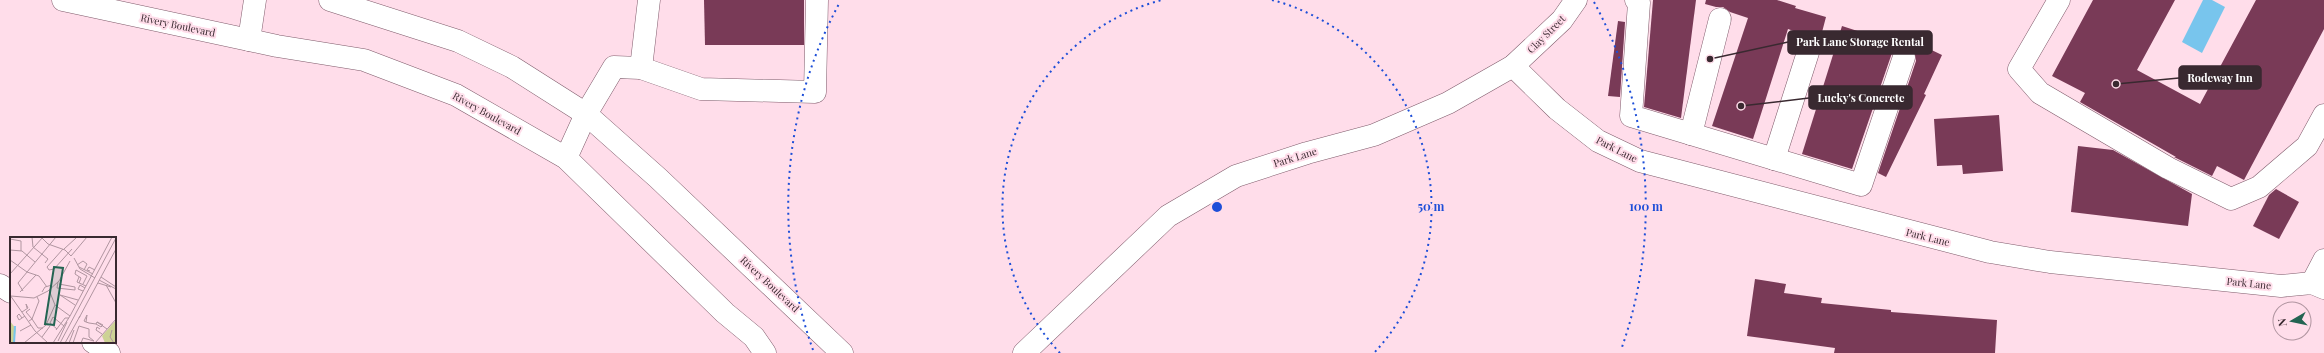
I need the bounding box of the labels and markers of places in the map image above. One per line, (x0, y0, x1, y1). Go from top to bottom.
callout: Park Lane Storage Rental (1788, 31, 1932, 54)
callout: Rodeway Inn (2179, 66, 2261, 89)
callout: Lucky's Concrete (1809, 86, 1912, 109)
centre of rings (1210, 200, 1224, 214)

